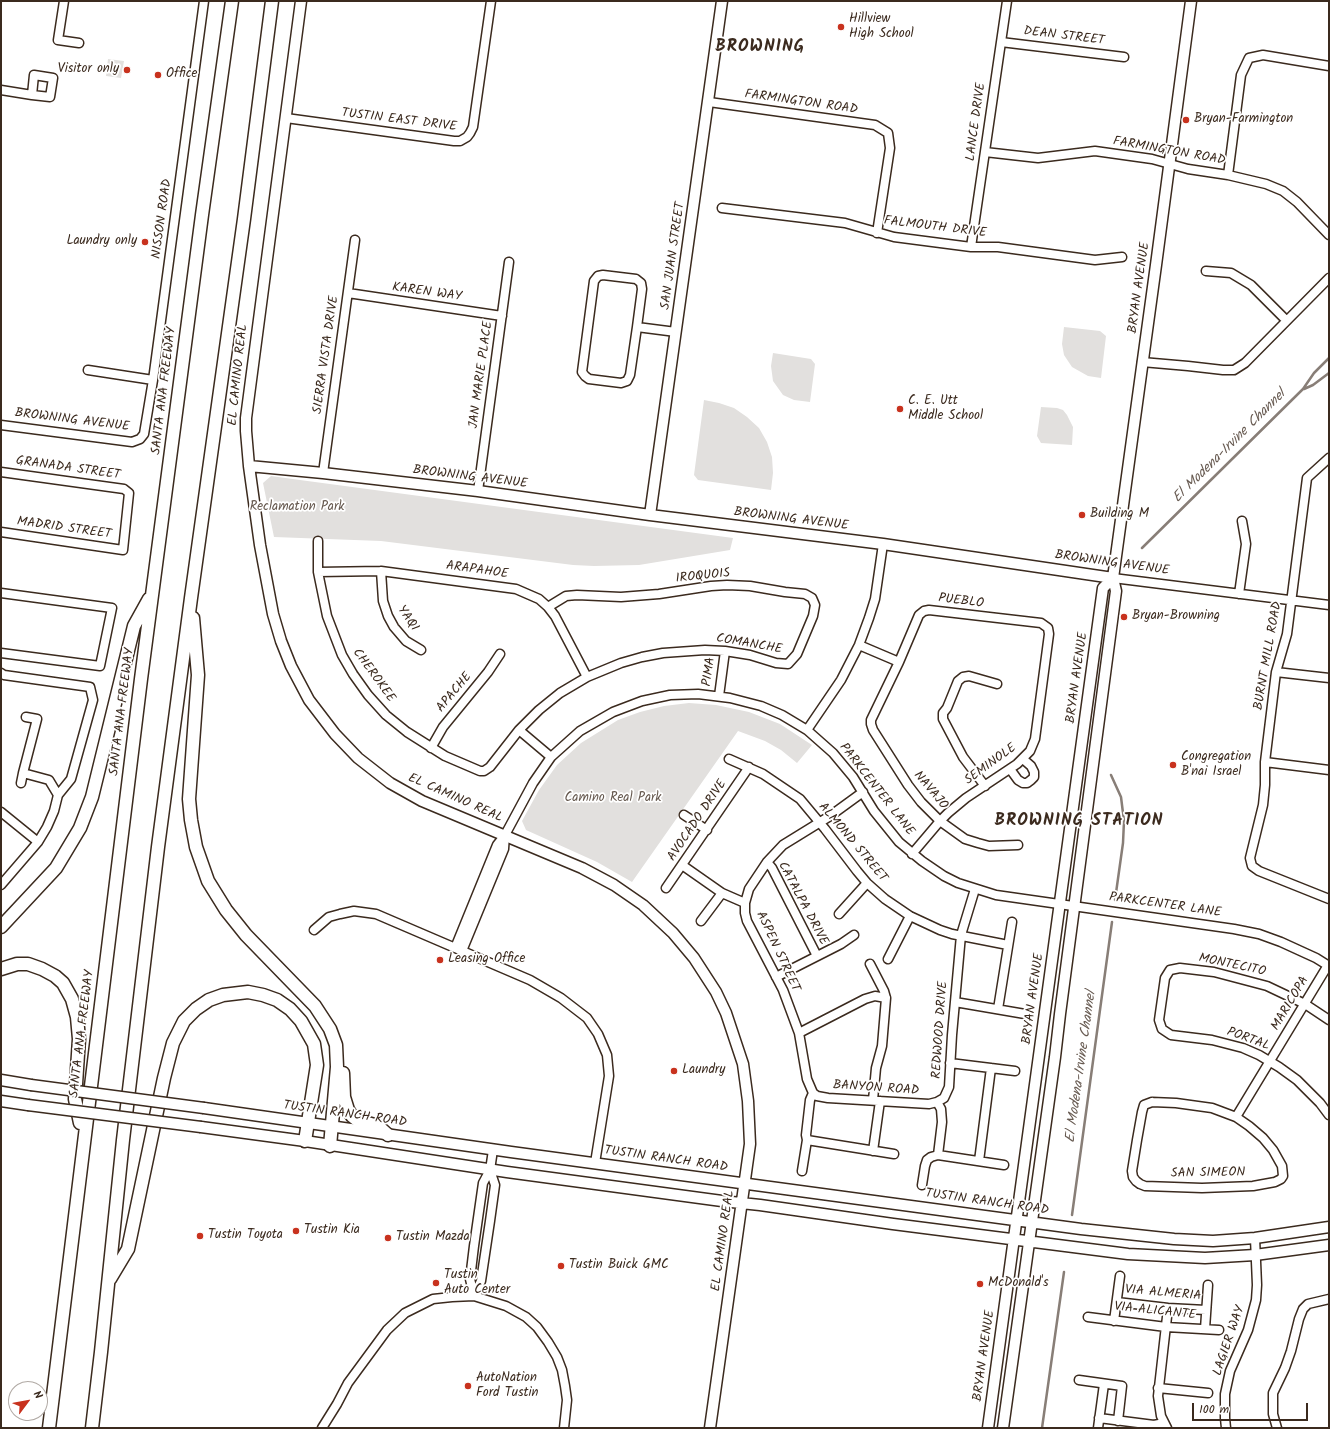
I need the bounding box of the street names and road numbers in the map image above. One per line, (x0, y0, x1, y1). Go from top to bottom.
street label: DEAN STREET (1023, 24, 1105, 50)
street label: LANCE DRIVE (964, 82, 990, 162)
street label: FARMINGTON ROAD (743, 87, 859, 119)
street label: TUSTIN EAST DRIVE (341, 106, 457, 136)
street label: FARMINGTON ROAD (1111, 134, 1227, 170)
street label: NISSON ROAD (150, 178, 176, 260)
street label: SAN JUAN STREET (659, 201, 689, 311)
street label: FALMOUTH DRIVE (883, 214, 987, 242)
street label: BRYAN AVENUE (1126, 241, 1154, 335)
street label: KAREN WAY (391, 280, 463, 306)
street label: SIERRA VISTA DRIVE (311, 295, 343, 415)
street label: JAN MARIE PLACE (467, 320, 497, 430)
street label: EL CAMINO REAL (226, 323, 252, 427)
street label: SANTA ANA FREEWAY (149, 326, 181, 456)
street label: BROWNING AVENUE (14, 406, 130, 436)
street label: GRANADA STREET (15, 454, 121, 484)
street label: BROWNING AVENUE (412, 463, 528, 493)
street label: BROWNING AVENUE (733, 505, 849, 535)
street label: MADRID STREET (16, 515, 112, 543)
street label: BROWNING AVENUE (1054, 548, 1170, 580)
street label: ARAPAHOE (445, 559, 509, 583)
street label: IROQUOIS (675, 566, 731, 588)
street label: PUEBLO (937, 591, 985, 613)
street label: BURNT MILL ROAD (1252, 600, 1286, 712)
street label: YAQI (393, 603, 421, 635)
street label: BRYAN AVENUE (1064, 631, 1092, 725)
street label: COMANCHE (715, 632, 783, 658)
street label: CHEROKEE (348, 646, 398, 706)
street label: SANTA ANA FREEWAY (107, 647, 139, 777)
street label: PIMA (700, 656, 720, 688)
street label: APACHE (434, 670, 476, 716)
street label: PARKCENTER LANE (835, 741, 917, 839)
street label: SEMINOLE (962, 741, 1020, 789)
street label: NAVAJO (909, 769, 951, 813)
street label: EL CAMINO REAL (405, 771, 505, 827)
street label: AVOCADO DRIVE (665, 777, 731, 865)
street label: ALMOND STREET (814, 800, 890, 886)
street label: CATALPA DRIVE (773, 860, 831, 948)
street label: PARKCENTER LANE (1108, 890, 1222, 922)
street label: ASPEN STREET (752, 909, 802, 995)
street label: MONTECITO (1197, 951, 1267, 981)
street label: BRYAN AVENUE (1020, 952, 1048, 1046)
street label: SANTA ANA FREEWAY (67, 969, 99, 1099)
street label: MARICOPA (1269, 974, 1313, 1034)
street label: REDWOOD DRIVE (930, 981, 952, 1079)
street label: PORTAL (1224, 1025, 1272, 1055)
street label: BANYON ROAD (832, 1078, 920, 1100)
street label: TUSTIN RANCH ROAD (282, 1099, 408, 1131)
street label: TUSTIN RANCH ROAD (603, 1144, 729, 1176)
street label: SAN SIMEON (1171, 1166, 1245, 1182)
street label: TUSTIN RANCH ROAD (924, 1187, 1050, 1219)
street label: EL CAMINO REAL (709, 1189, 739, 1293)
street label: VIA ALMERIA (1124, 1283, 1202, 1305)
street label: VIA ALICANTE (1113, 1300, 1197, 1324)
street label: LAGIER WAY (1211, 1304, 1249, 1378)
street label: BRYAN AVENUE (971, 1309, 999, 1403)

